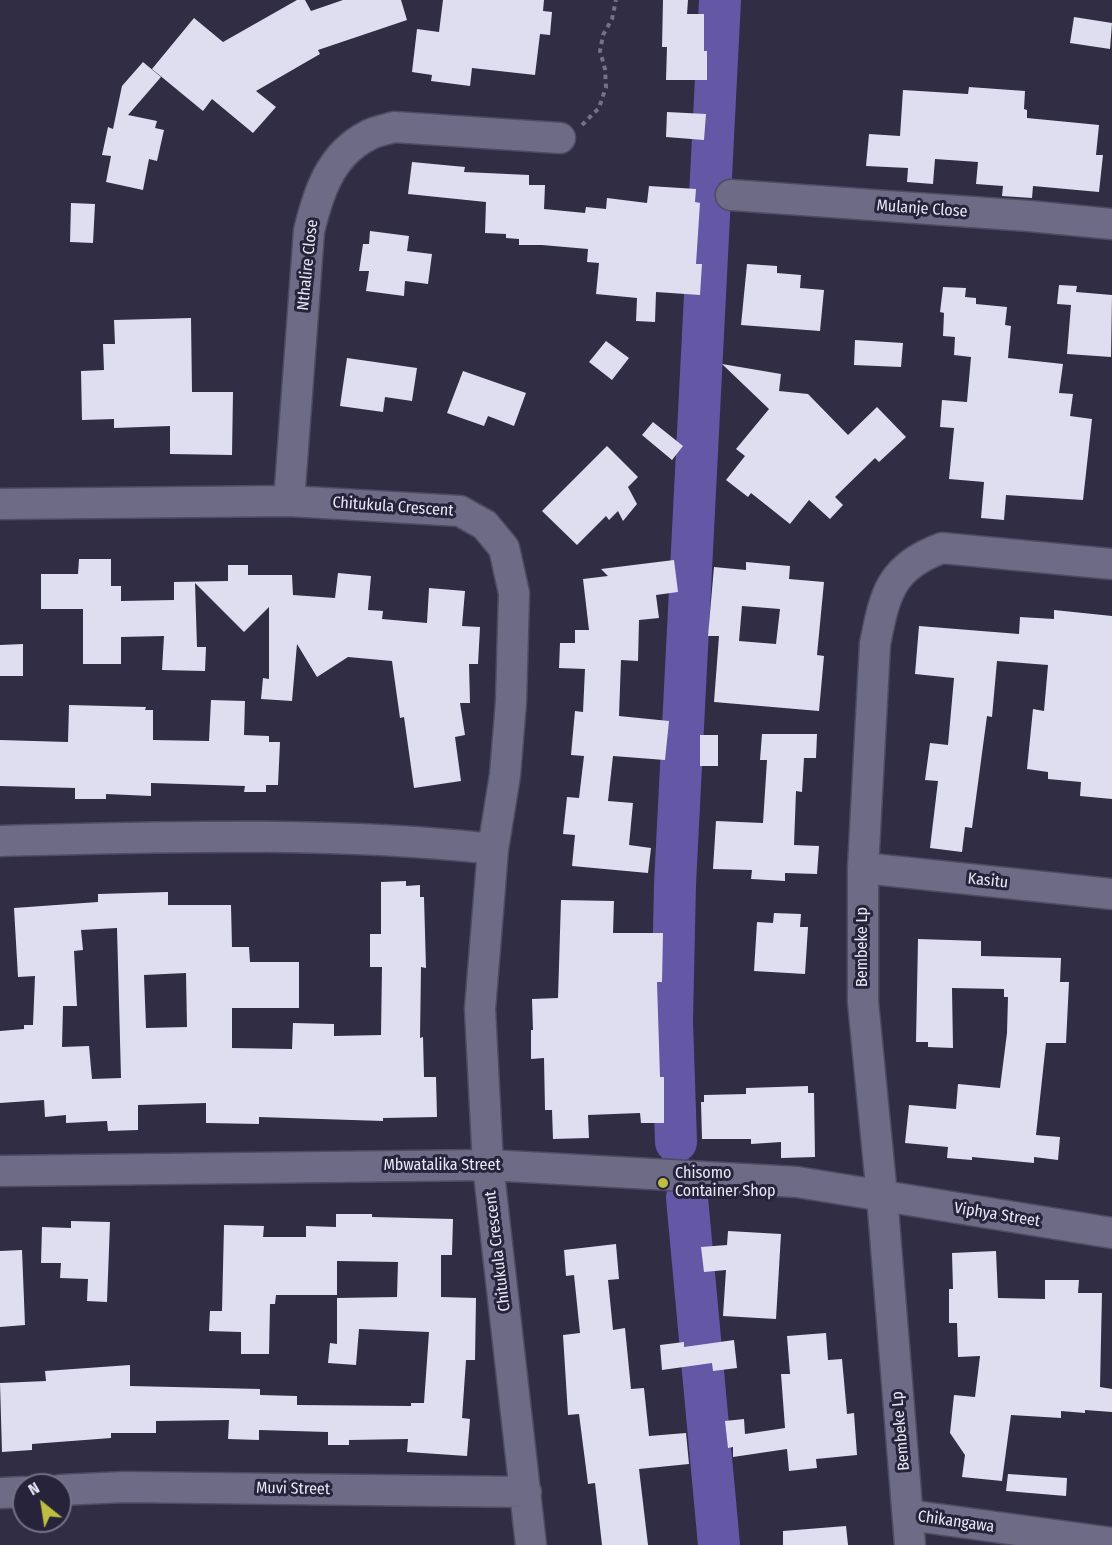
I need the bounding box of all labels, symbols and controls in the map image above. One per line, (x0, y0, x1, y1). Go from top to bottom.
street label: Mulanje Close (876, 196, 968, 222)
street label: Nthalire Close (294, 219, 322, 311)
street label: Chitukula Crescent (332, 493, 454, 521)
street label: Kasitu (967, 869, 1009, 893)
street label: Bembeke Lp (853, 907, 873, 987)
street label: Mbwatalika Street (383, 1156, 501, 1176)
place label: Chisomo Container Shop (675, 1164, 776, 1202)
marker: Chisomo Container Shop (656, 1176, 670, 1190)
street label: Chitukula Crescent (481, 1190, 515, 1312)
street label: Viphya Street (953, 1199, 1041, 1231)
street label: Bembeke Lp (888, 1390, 914, 1472)
north arrow (12, 1473, 72, 1533)
text: N (25, 1478, 43, 1499)
street label: Muvi Street (256, 1479, 330, 1499)
street label: Chikangawa (917, 1507, 995, 1537)

